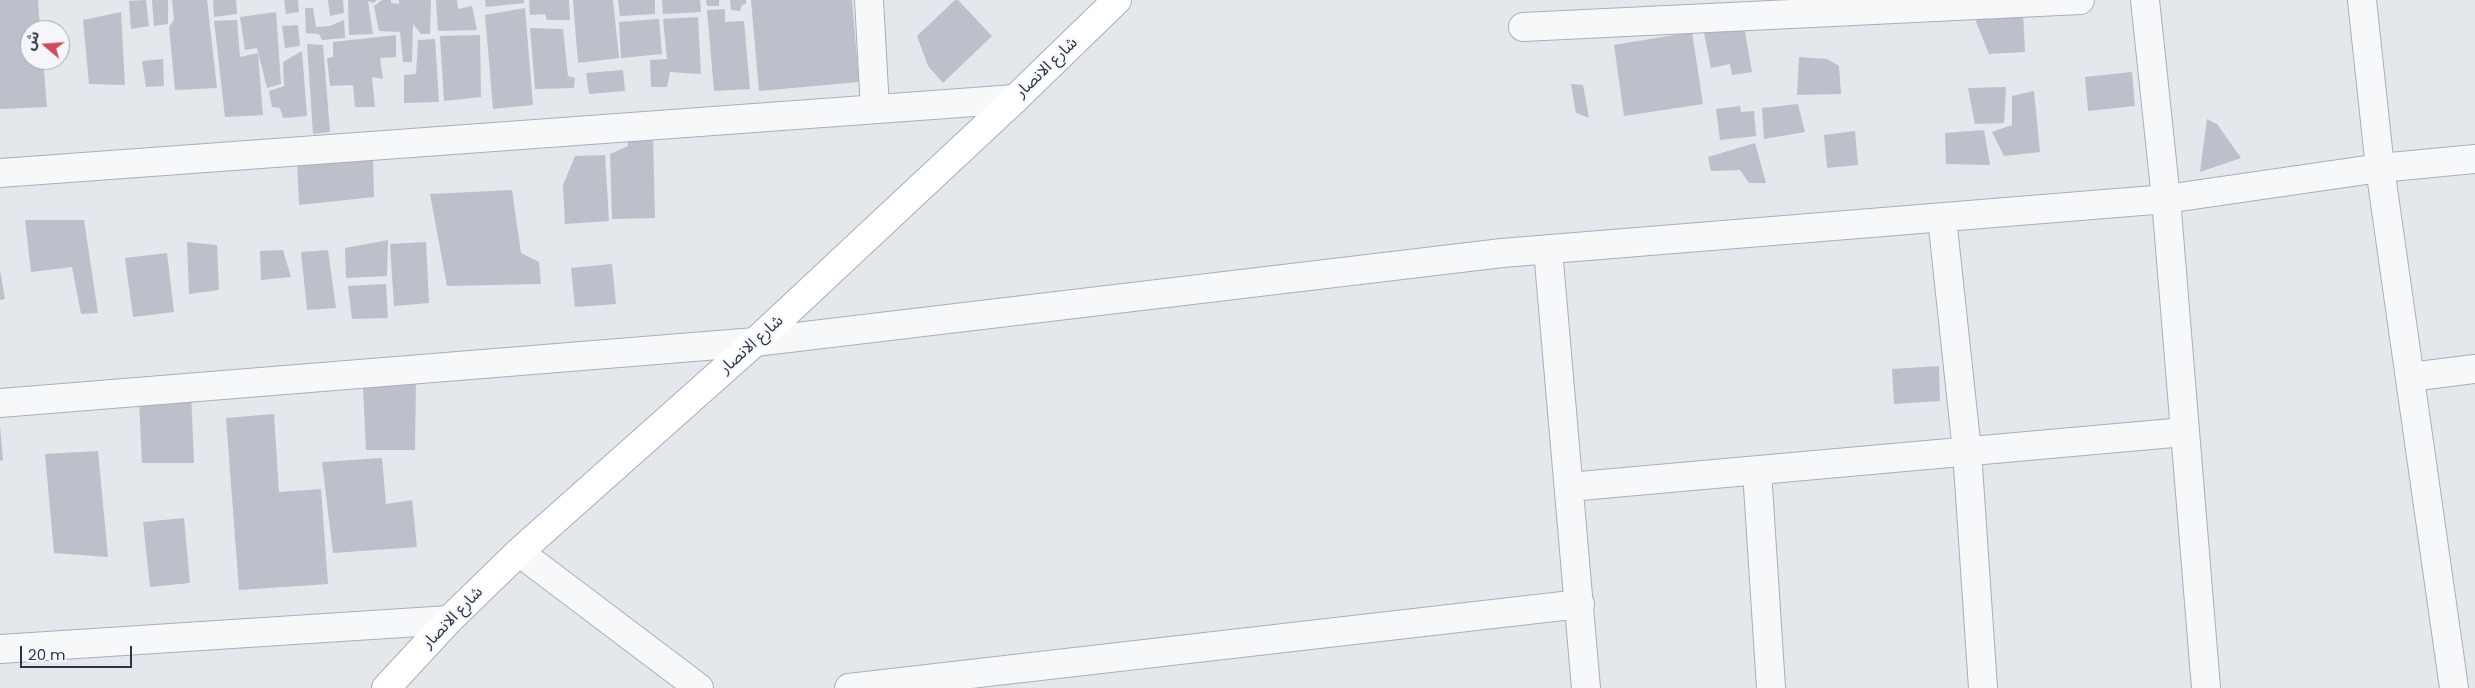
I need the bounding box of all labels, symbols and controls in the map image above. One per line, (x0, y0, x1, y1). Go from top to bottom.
north arrow (20, 20, 70, 70)
text: ش (19, 28, 44, 53)
street label: شارع الانصار (1012, 34, 1082, 102)
street label: شارع الانصار (716, 312, 788, 378)
street label: شارع الانصار (419, 583, 487, 653)
scale bar (22, 636, 135, 668)
text: 20 m (28, 644, 66, 665)

